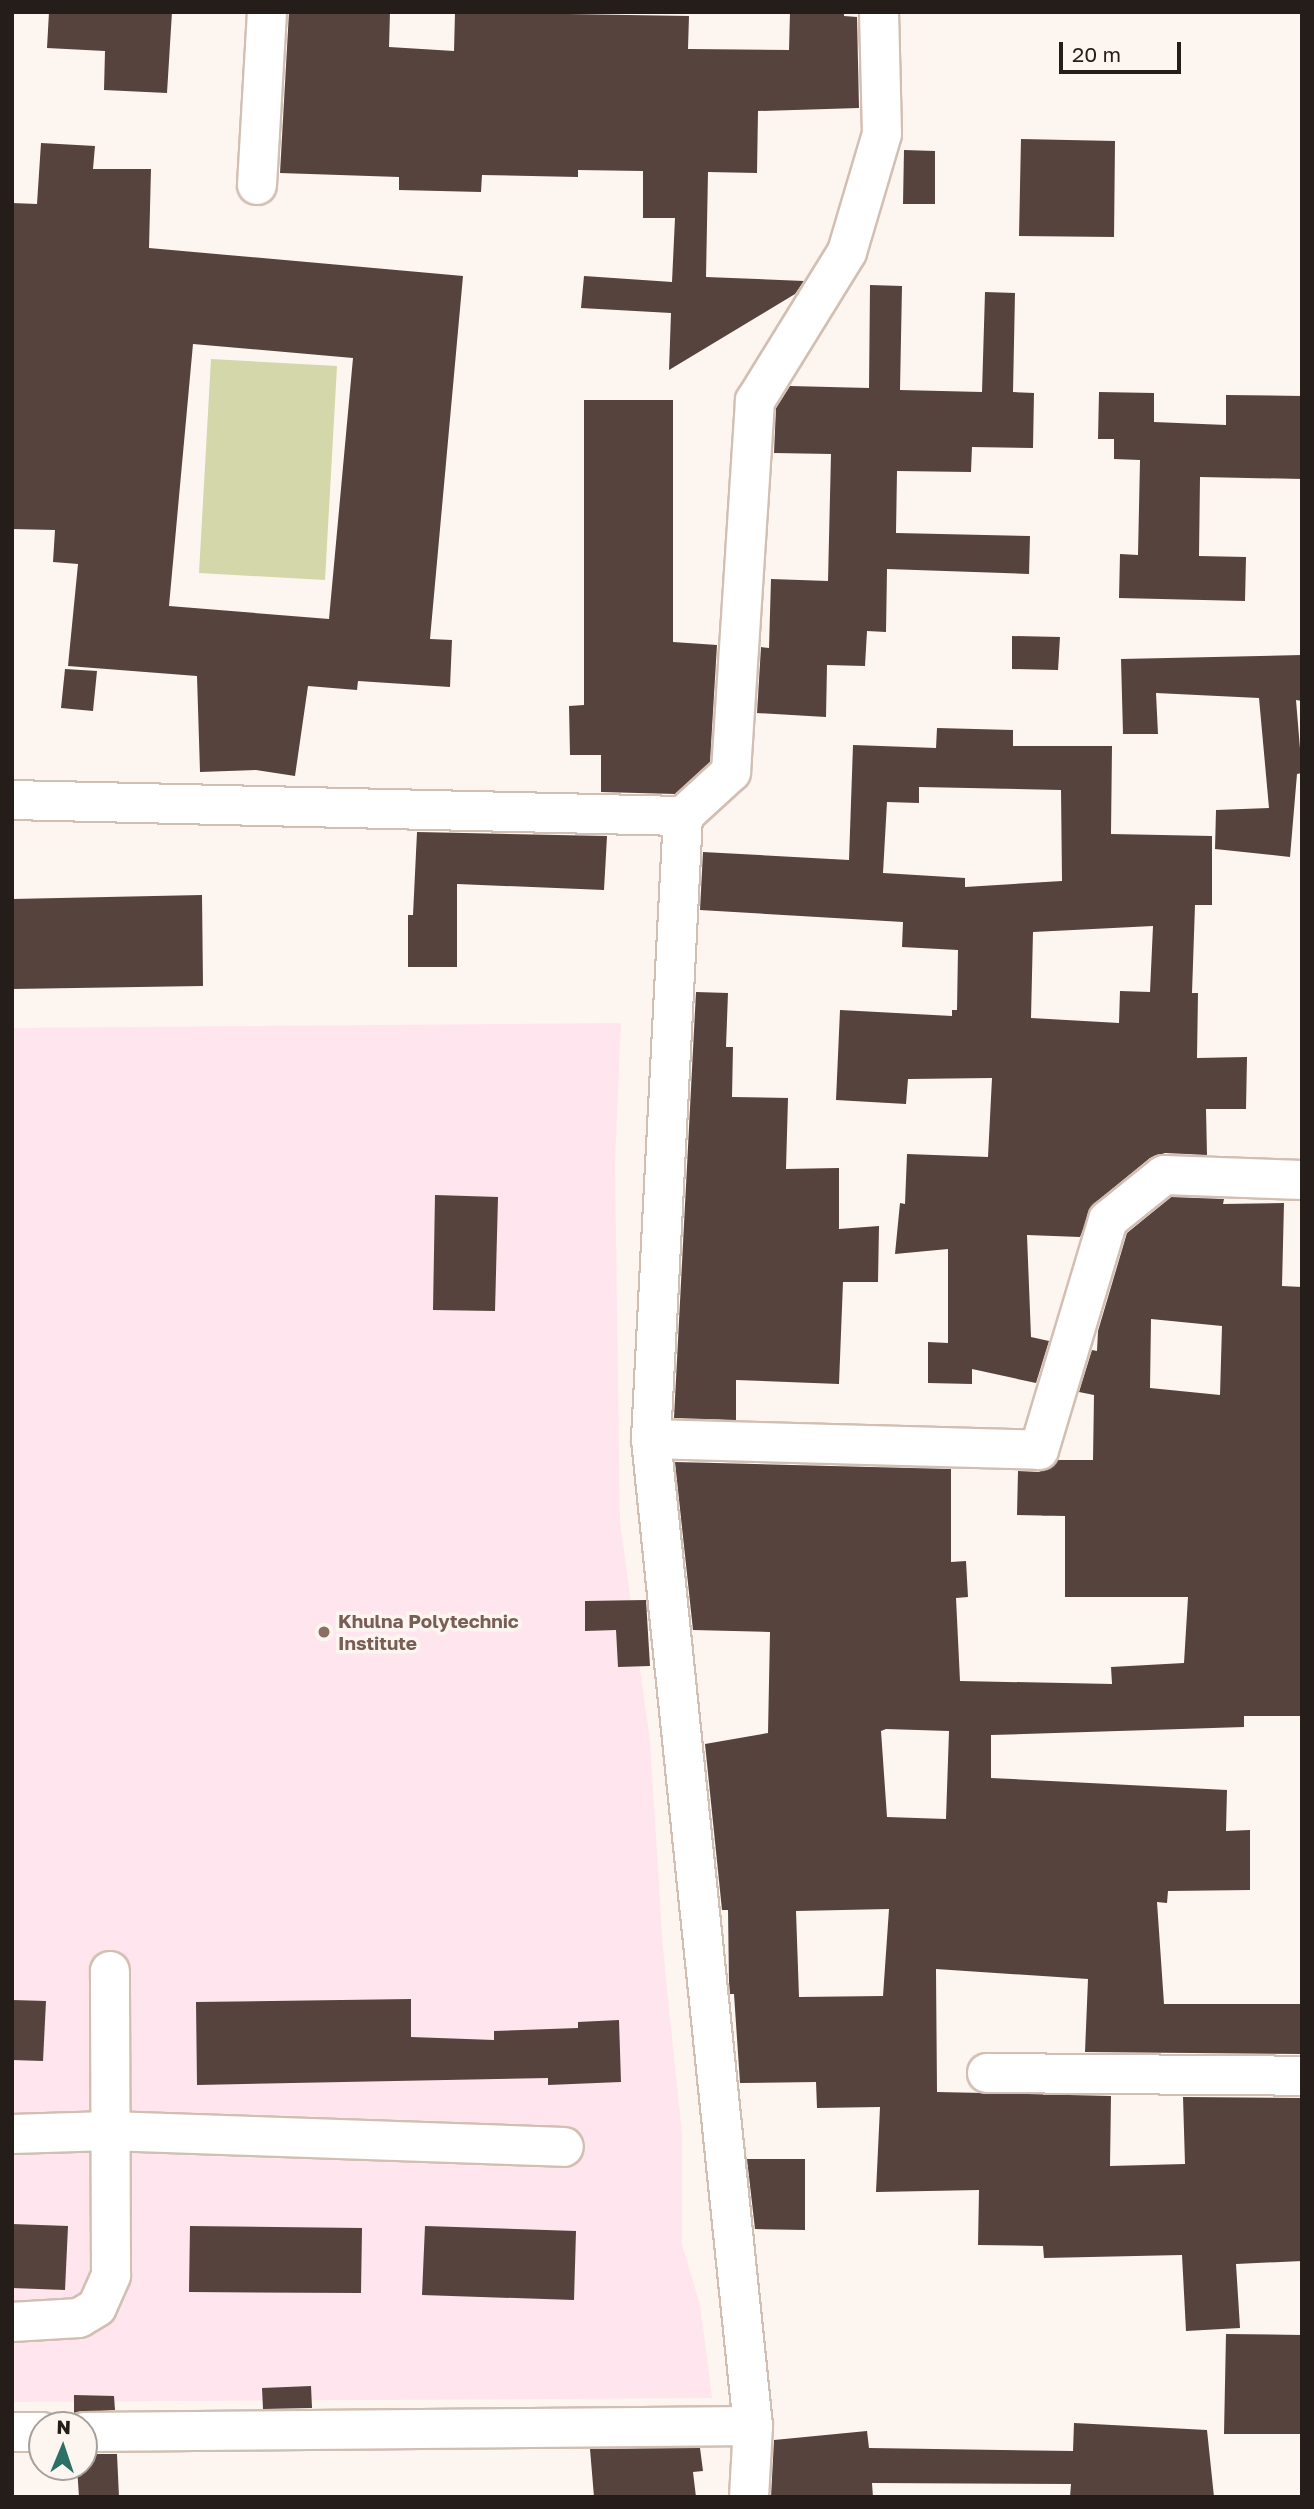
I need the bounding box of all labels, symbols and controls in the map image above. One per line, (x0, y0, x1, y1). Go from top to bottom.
scale bar (1062, 28, 1184, 72)
text: 20 m (1072, 41, 1121, 67)
place label: Khulna Polytechnic Institute (338, 1610, 519, 1654)
marker: Khulna Polytechnic Institute (316, 1624, 332, 1640)
north arrow (28, 2411, 98, 2481)
text: N (56, 2415, 71, 2438)

